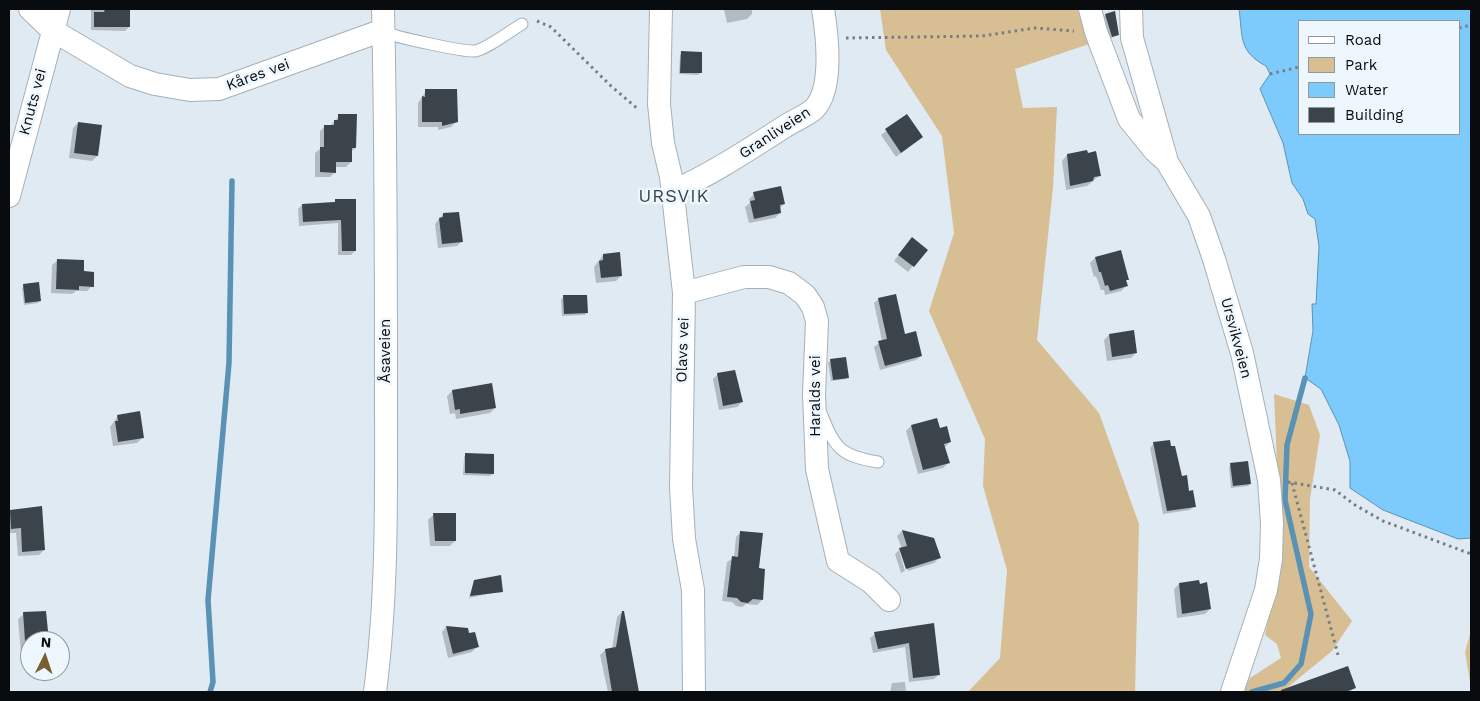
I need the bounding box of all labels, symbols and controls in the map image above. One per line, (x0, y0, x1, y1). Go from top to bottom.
legend (1298, 20, 1460, 135)
text: Road (1345, 31, 1382, 49)
street label: Kåres vei (224, 55, 292, 95)
text: Park (1345, 56, 1377, 74)
street label: Knuts vei (15, 67, 51, 137)
text: Water (1345, 81, 1388, 99)
street label: Granliveien (736, 103, 814, 163)
text: Building (1345, 106, 1403, 124)
district label: URSVIK (638, 186, 710, 208)
street label: Ursvikveien (1217, 296, 1255, 380)
street label: Olavs vei (673, 317, 693, 383)
street label: Åsaveien (377, 319, 395, 383)
street label: Haralds vei (807, 355, 825, 437)
north arrow (20, 631, 70, 681)
text: N (40, 634, 52, 650)

